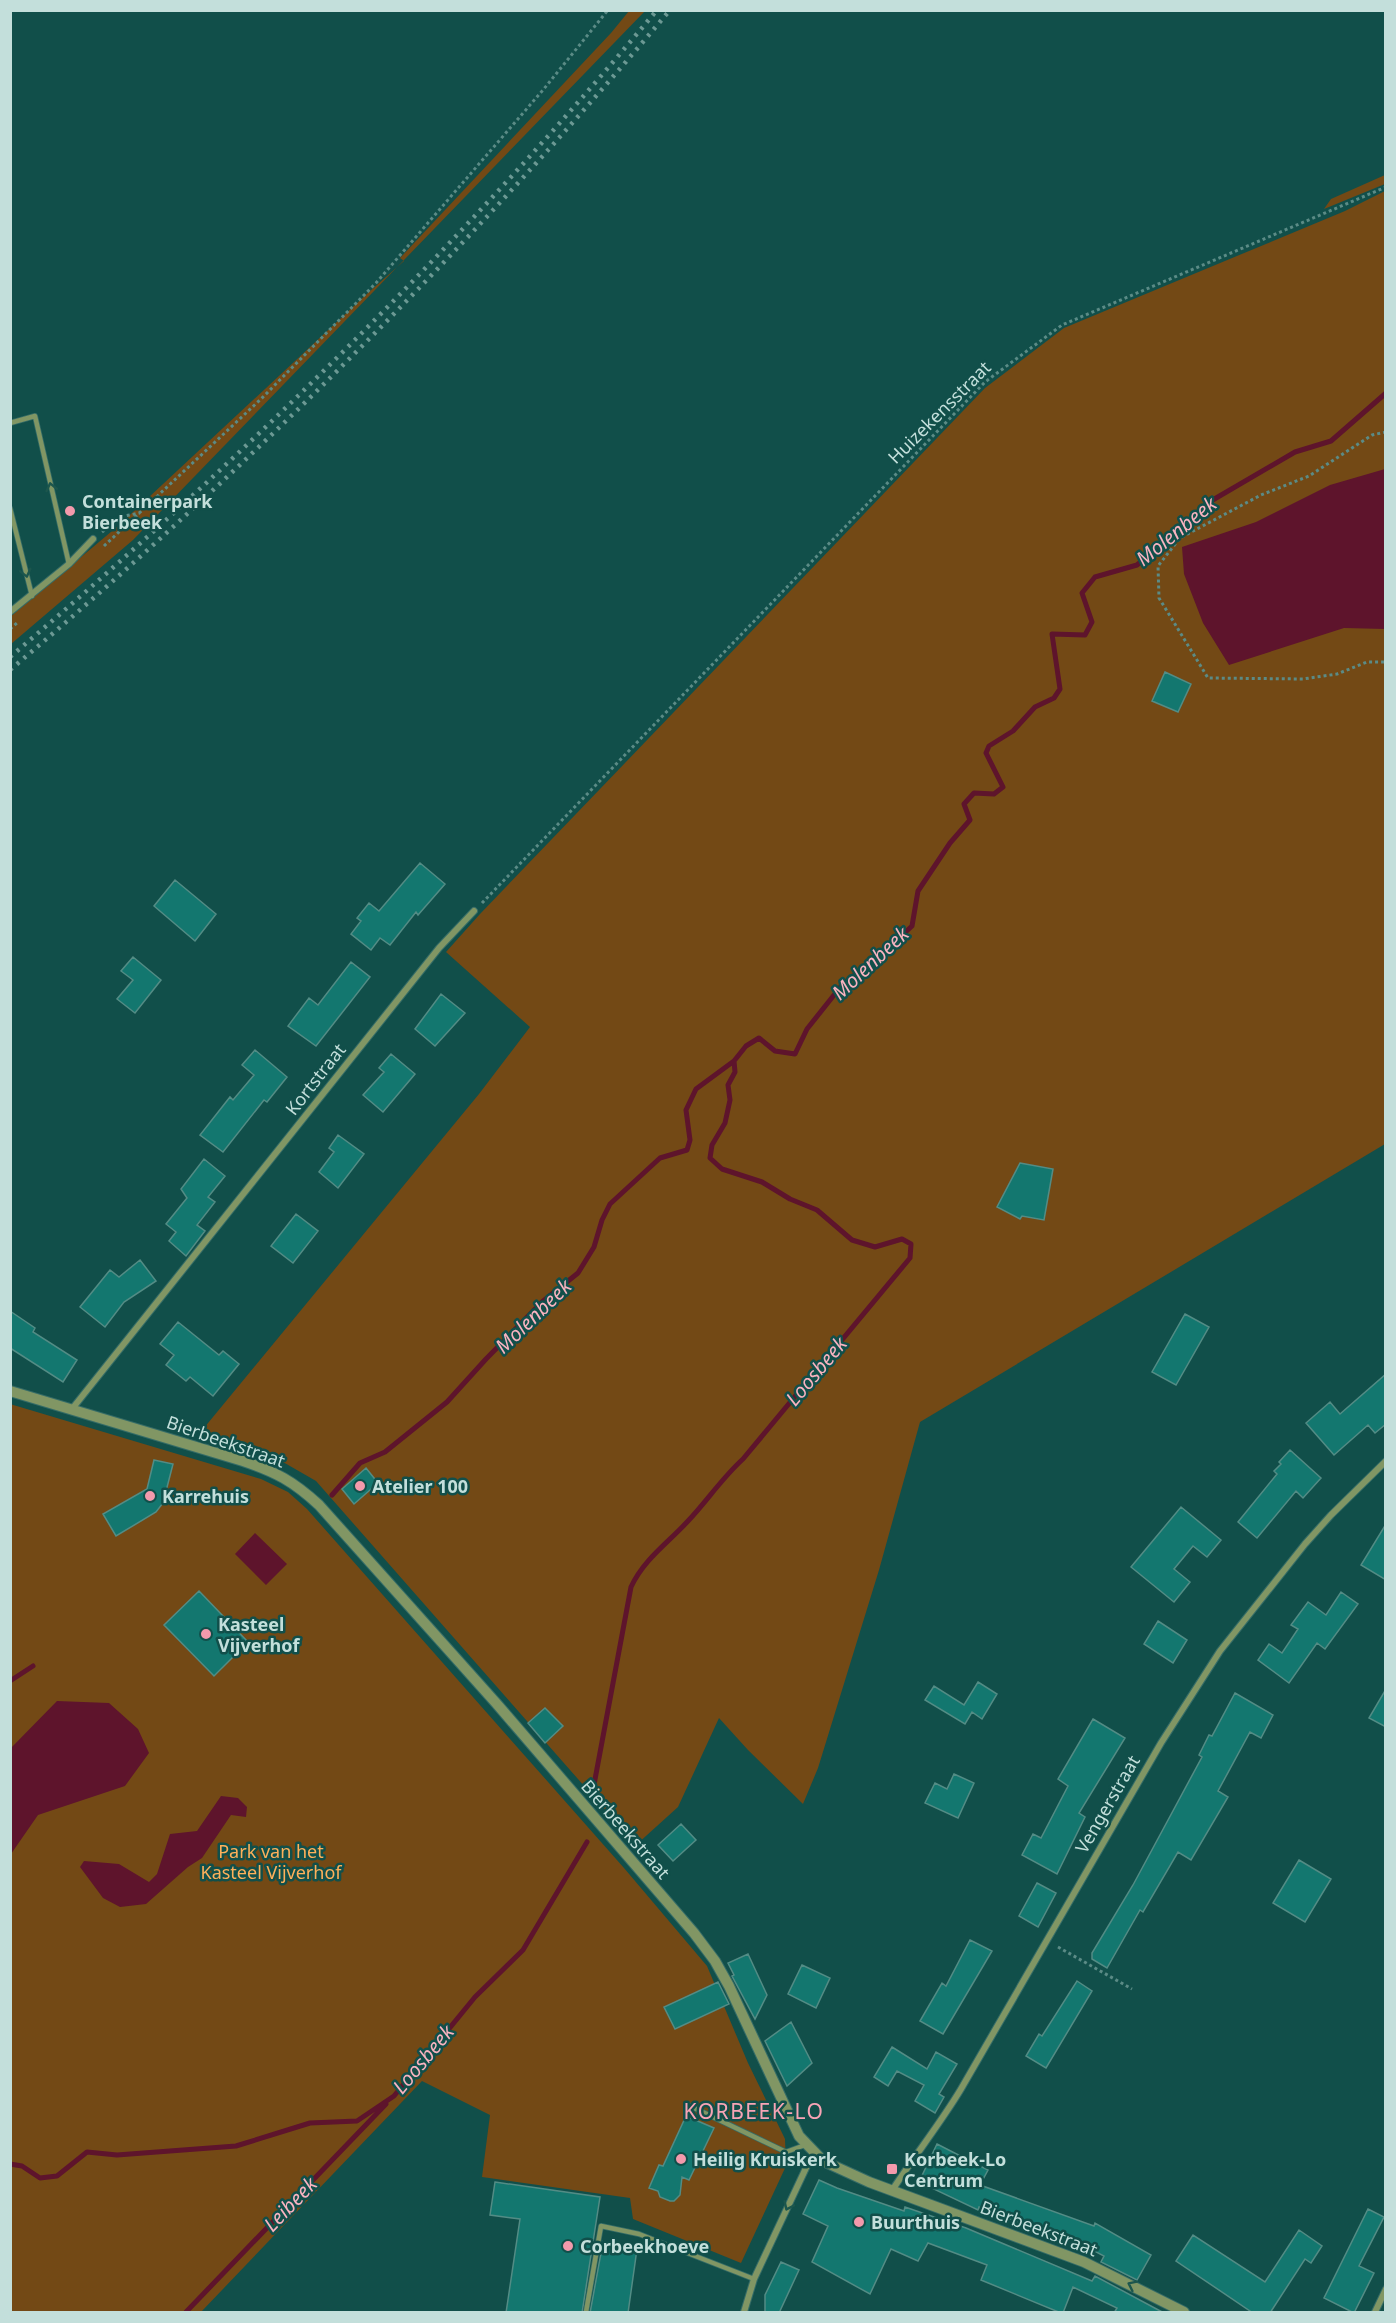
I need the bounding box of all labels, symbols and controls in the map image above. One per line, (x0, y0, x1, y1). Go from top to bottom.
street label: Huizekensstraat (882, 355, 996, 469)
one-way arrow (45, 482, 58, 492)
place label: Containerpark Bierbeek (82, 489, 213, 534)
water label: Molenbeek (1130, 490, 1223, 572)
marker: Containerpark Bierbeek (63, 504, 77, 518)
one-way arrow (19, 567, 32, 577)
water label: Molenbeek (826, 920, 915, 1006)
street label: Kortstraat (279, 1038, 351, 1120)
water label: Molenbeek (489, 1272, 578, 1359)
water label: Loosbeek (779, 1330, 853, 1411)
street label: Bierbeekstraat (164, 1409, 289, 1473)
place label: Atelier 100 (372, 1474, 468, 1498)
marker: Atelier 100 (353, 1479, 367, 1493)
place label: Karrehuis (162, 1484, 249, 1508)
marker: Karrehuis (143, 1489, 157, 1503)
place label: Kasteel Vijverhof (218, 1612, 300, 1657)
marker: Kasteel Vijverhof (199, 1627, 213, 1641)
street label: Vengerstraat (1069, 1750, 1145, 1857)
street label: Bierbeekstraat (576, 1774, 676, 1884)
park label: Park van het Kasteel Vijverhof (200, 1839, 342, 1884)
water label: Loosbeek (386, 2018, 460, 2099)
district label: KORBEEK-LO (684, 2097, 824, 2125)
place label: Heilig Kruiskerk (693, 2147, 838, 2171)
place label: Korbeek-Lo Centrum (904, 2147, 1006, 2192)
marker: Heilig Kruiskerk (674, 2152, 688, 2166)
marker: Korbeek-Lo Centrum (885, 2162, 899, 2176)
water label: Leibeek (257, 2170, 323, 2237)
street label: Bierbeekstraat (977, 2195, 1102, 2262)
one-way arrow (784, 2200, 796, 2211)
place label: Buurthuis (871, 2210, 960, 2234)
marker: Buurthuis (852, 2215, 866, 2229)
place label: Corbeekhoeve (580, 2234, 709, 2258)
marker: Corbeekhoeve (561, 2239, 575, 2253)
one-way arrow (1127, 2281, 1138, 2293)

